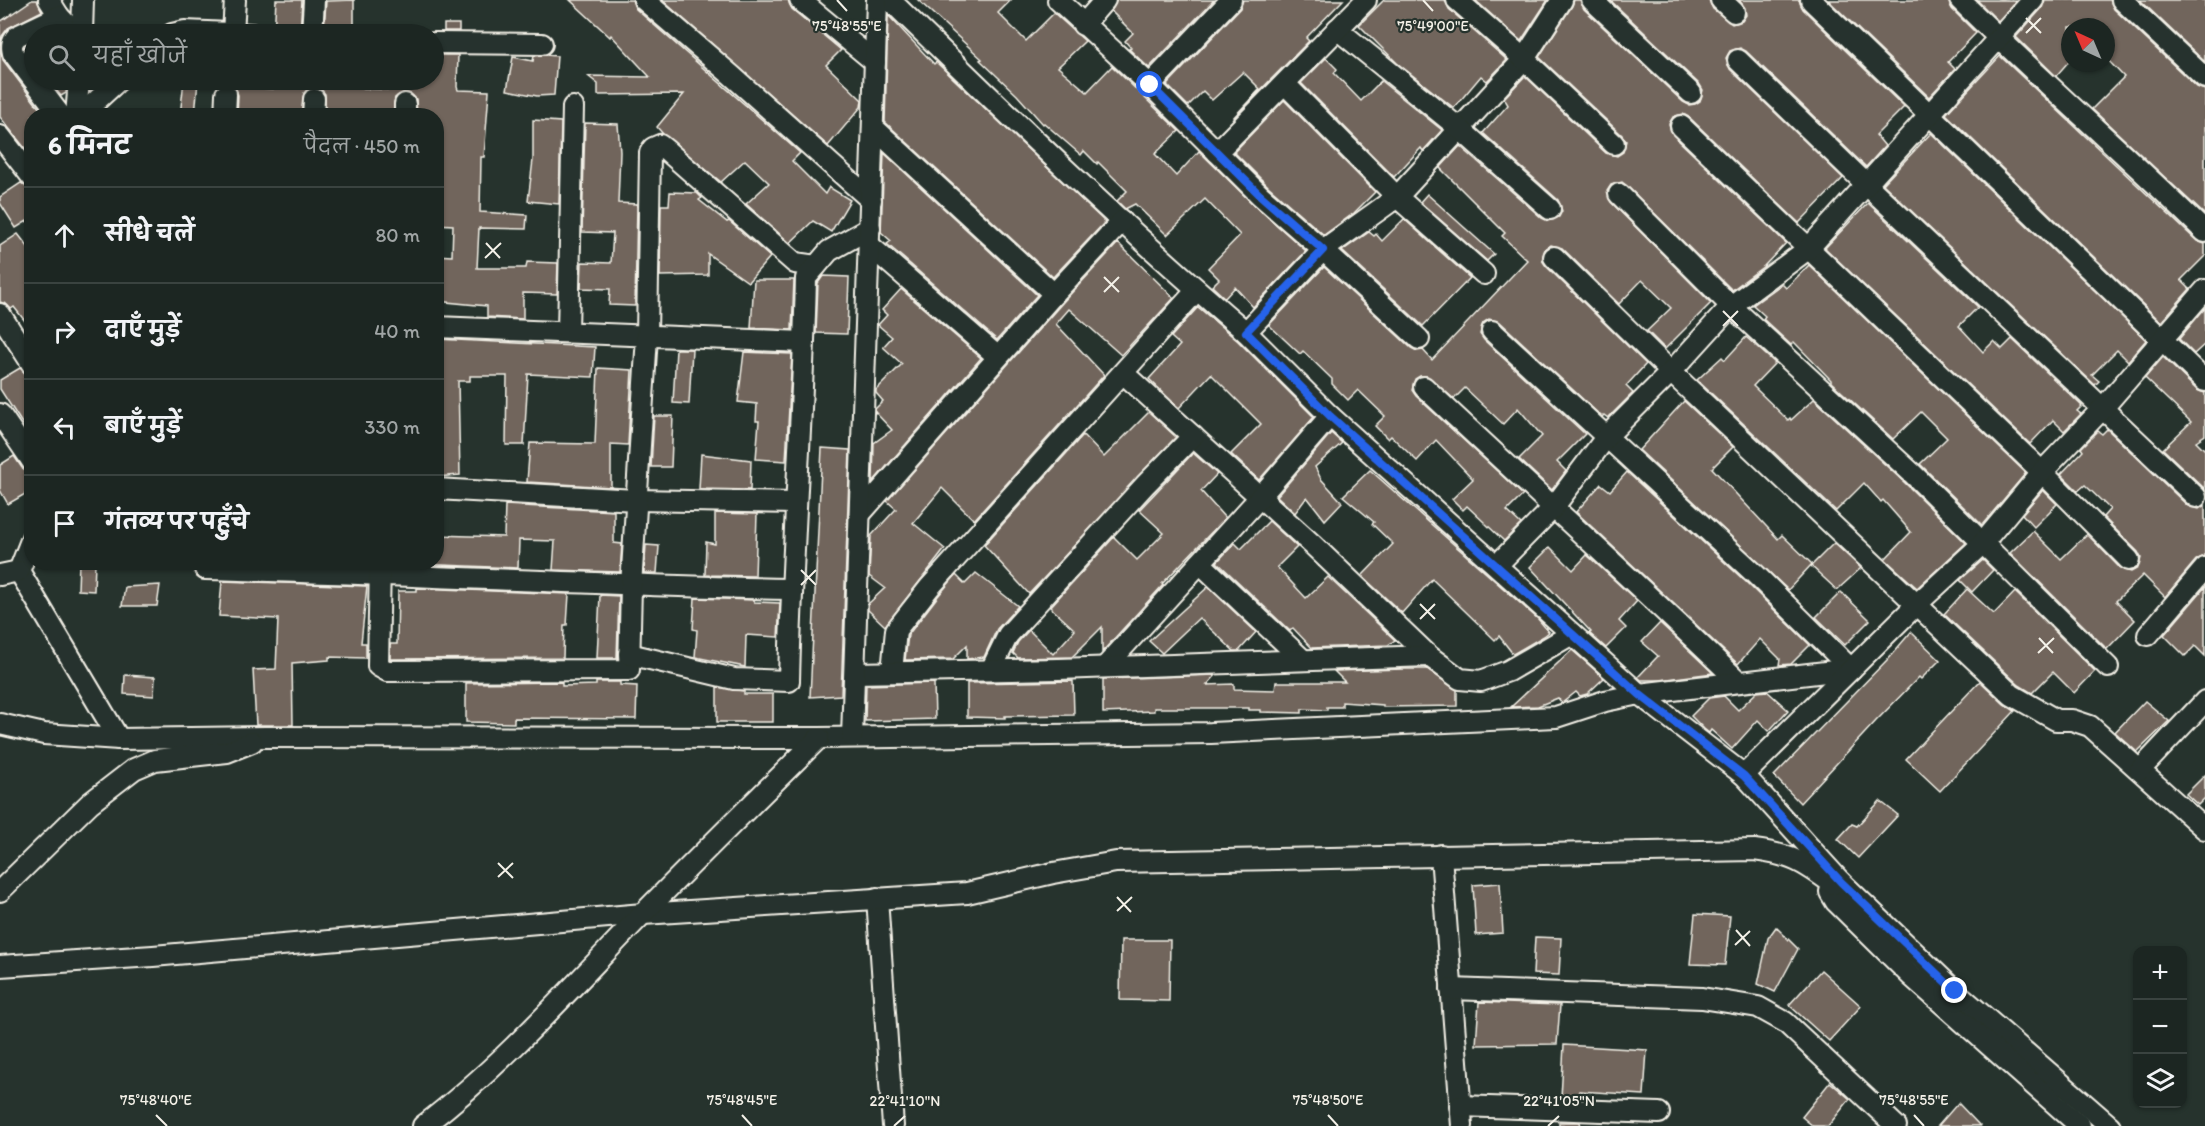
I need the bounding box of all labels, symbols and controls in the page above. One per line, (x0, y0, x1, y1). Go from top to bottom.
text: 75°48'55"E (812, 17, 882, 35)
text: 75°49'00"E (1397, 17, 1469, 35)
north arrow (2061, 18, 2115, 72)
search box (24, 24, 444, 90)
icon: search (45, 41, 78, 74)
text: यहाँ खोजें (93, 42, 187, 69)
route start (1136, 71, 1162, 97)
text: 6 मिनट (48, 129, 131, 161)
text: पैदल · 450 m (304, 134, 420, 158)
icon: ahead (48, 219, 81, 252)
text: सीधे चलें (105, 220, 194, 247)
text: 80 m (375, 223, 420, 247)
icon: right (48, 315, 81, 348)
text: दाएँ मुड़ें (105, 316, 181, 343)
text: 40 m (374, 319, 420, 343)
icon: left (48, 411, 81, 444)
text: बाएँ मुड़ें (105, 412, 182, 439)
text: 330 m (365, 415, 420, 439)
icon: arrive (48, 507, 81, 540)
text: गंतव्य पर पहुँचे (105, 508, 249, 535)
map controls (2133, 946, 2187, 1108)
button: + (2133, 946, 2187, 1000)
route end (1941, 977, 1967, 1003)
button: − (2133, 1000, 2187, 1054)
button: layers (2133, 1054, 2187, 1108)
text: 75°48'40"E (120, 1091, 192, 1109)
text: 75°48'45"E (707, 1091, 777, 1109)
text: 75°48'50"E (1293, 1091, 1363, 1109)
text: 75°48'55"E (1879, 1091, 1949, 1109)
text: 22°41'10"N (870, 1092, 940, 1110)
text: 22°41'05"N (1523, 1092, 1595, 1110)

